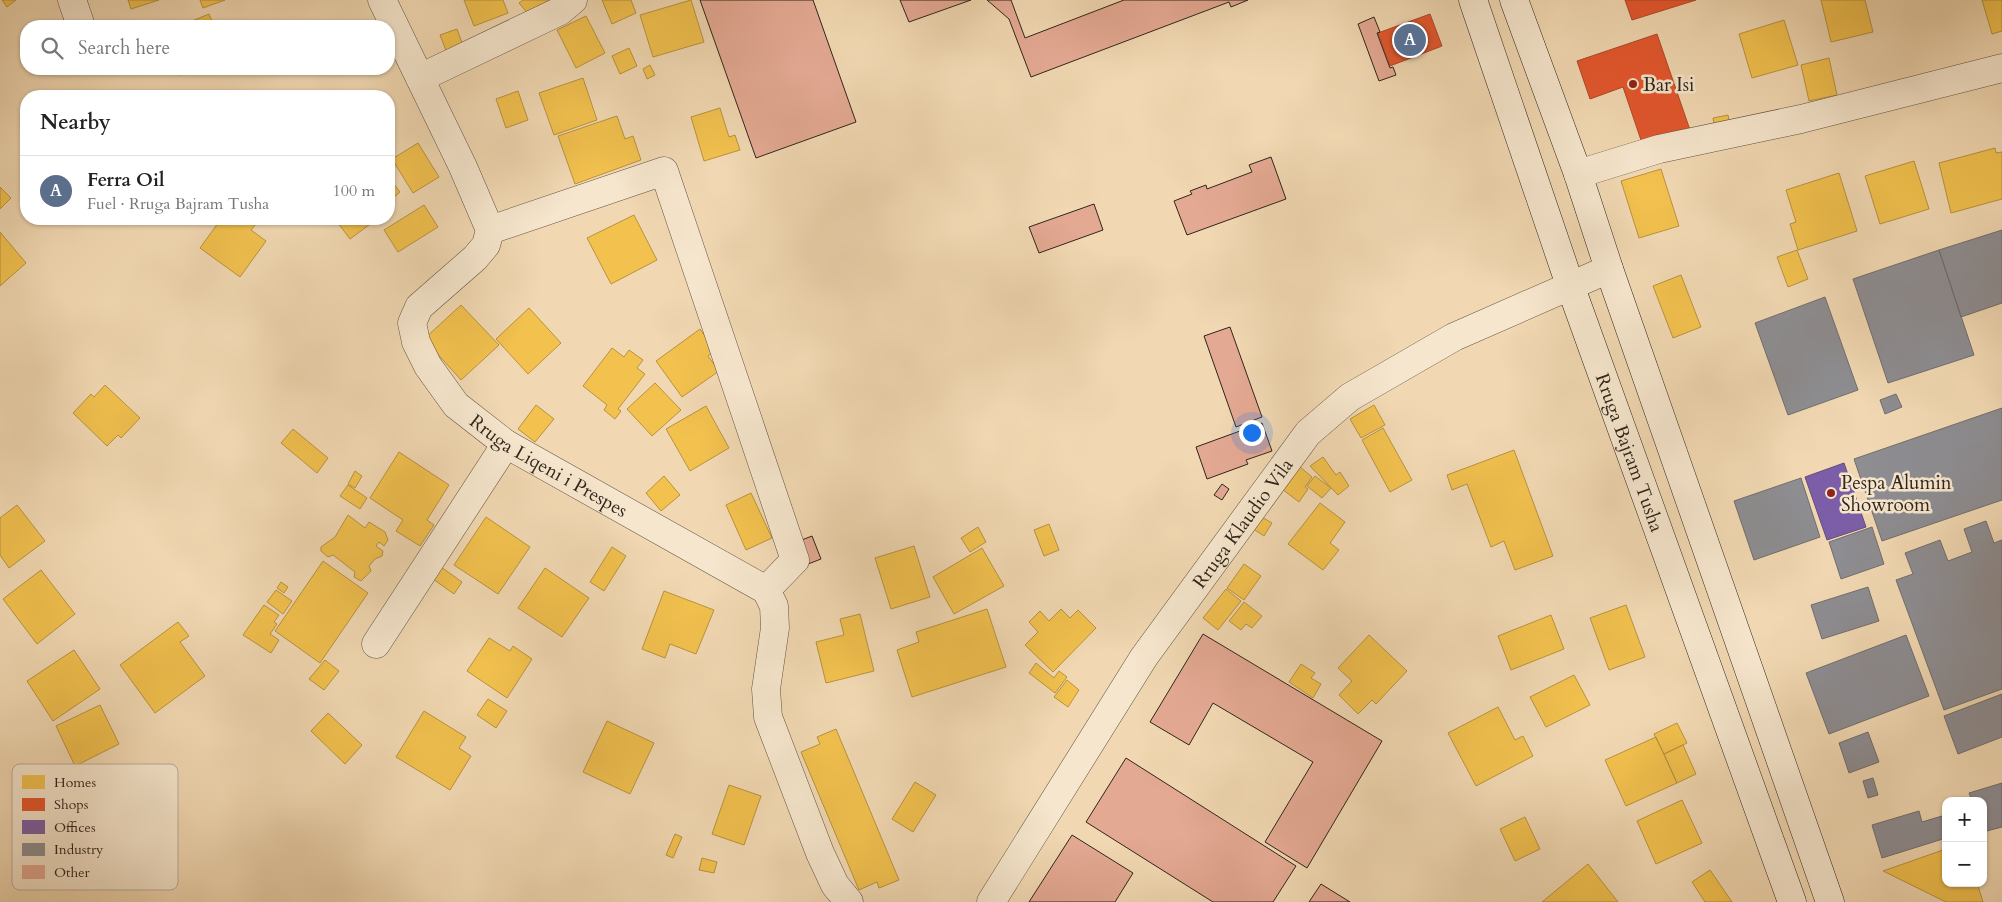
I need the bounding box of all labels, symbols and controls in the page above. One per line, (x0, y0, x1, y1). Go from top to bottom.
search box (20, 20, 395, 75)
pin: A (1394, 21, 1426, 59)
icon: search (38, 34, 66, 62)
text: Search here (78, 35, 170, 61)
place label: Bar Isi (1643, 72, 1694, 98)
marker: Bar Isi (1627, 78, 1639, 90)
text: Nearby (40, 108, 111, 137)
text: Ferra Oil (87, 167, 165, 193)
text: A (50, 180, 62, 202)
text: 100 m (333, 180, 375, 202)
text: Fuel · Rruga Bajram Tusha (87, 193, 269, 215)
street label: Rruga Bajram Tusha (1589, 370, 1670, 536)
street label: Rruga Liqeni i Prespes (464, 408, 632, 524)
your location (1239, 420, 1265, 446)
street label: Rruga Klaudio Vila (1187, 453, 1299, 594)
place label: Pespa Alumin Showroom (1841, 470, 1952, 518)
marker: Pespa Alumin Showroom (1825, 487, 1837, 499)
legend (12, 764, 178, 890)
text: Homes (54, 773, 96, 792)
text: Shops (54, 795, 89, 814)
map controls (1942, 797, 1987, 887)
button: + (1942, 797, 1987, 842)
text: Offices (54, 818, 96, 837)
text: Industry (54, 840, 104, 859)
button: − (1942, 842, 1987, 887)
text: Other (54, 863, 91, 882)

